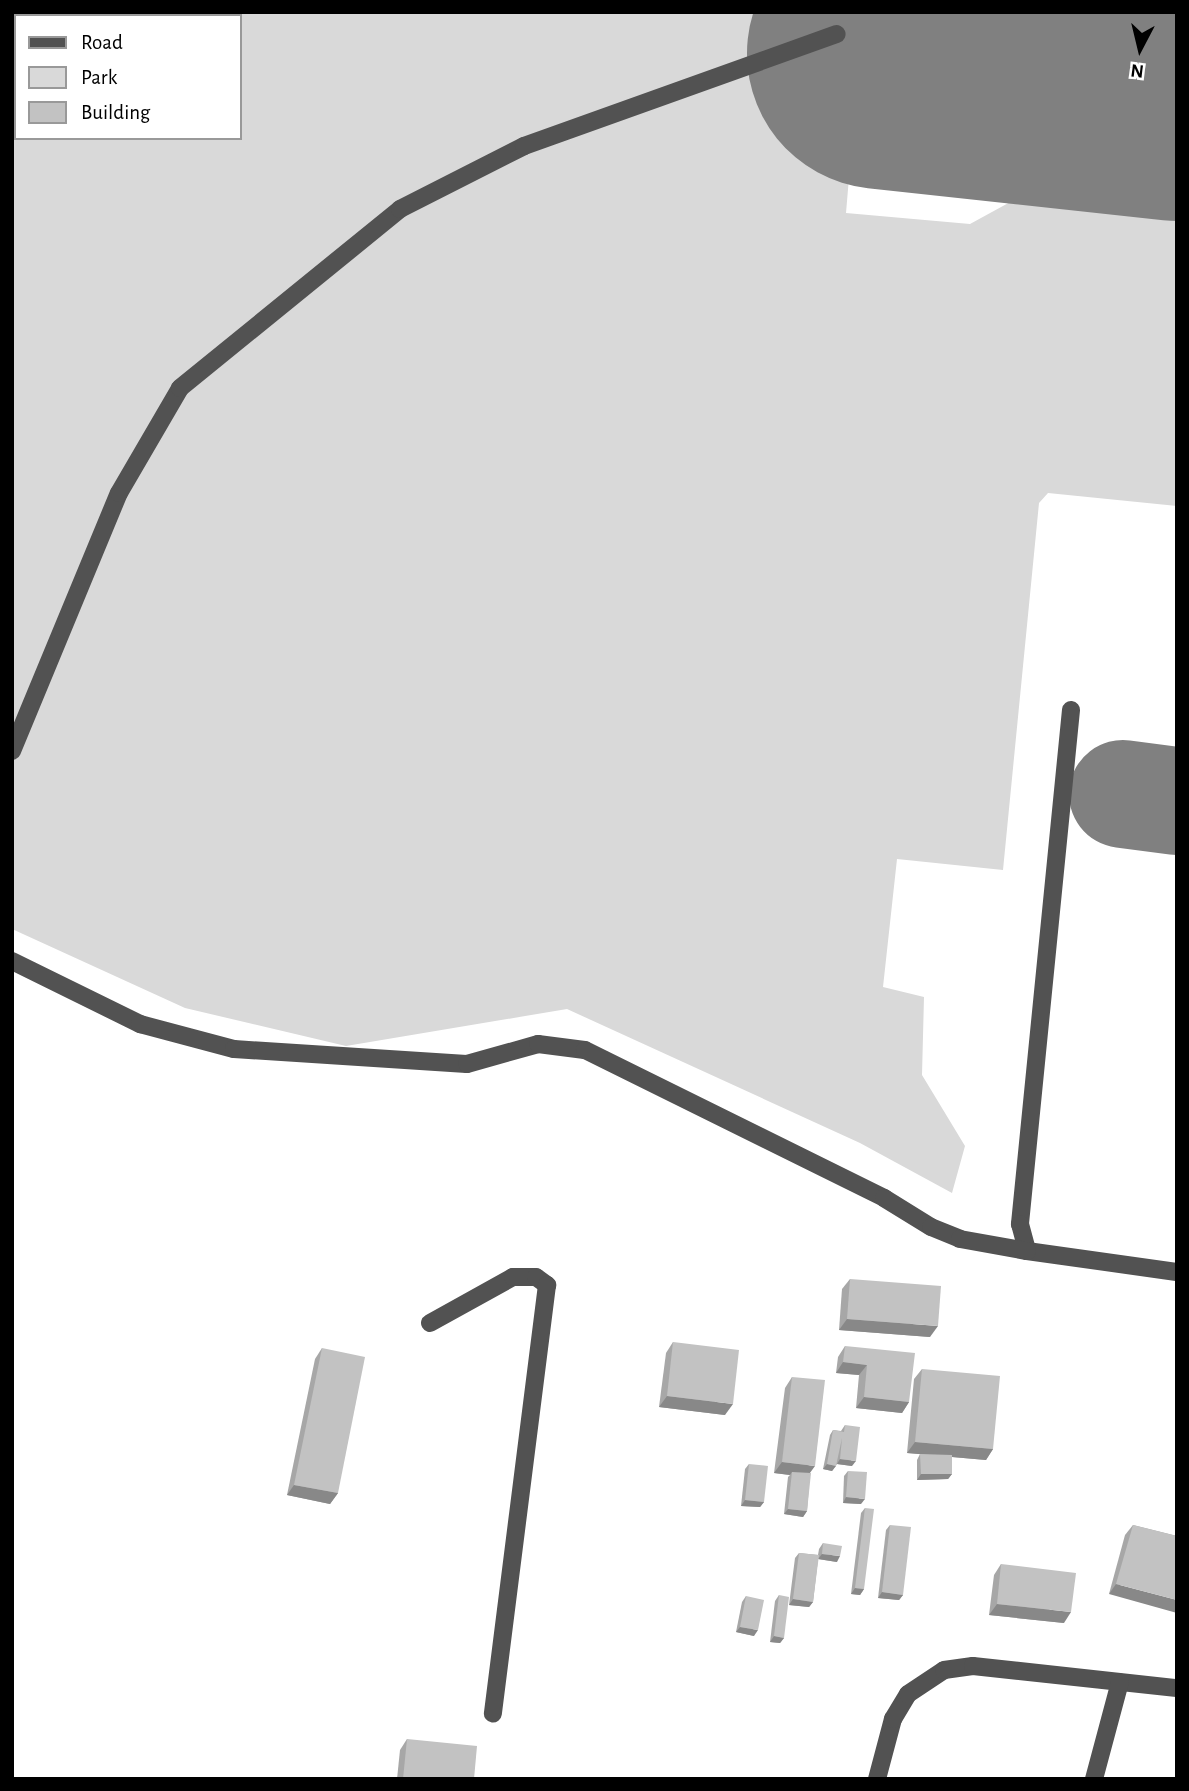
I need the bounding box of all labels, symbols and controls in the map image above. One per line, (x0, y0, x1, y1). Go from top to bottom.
legend (14, 14, 242, 140)
north arrow (1105, 14, 1175, 84)
text: Road (81, 32, 123, 53)
text: N (1130, 60, 1145, 81)
text: Park (81, 67, 117, 88)
text: Building (81, 102, 150, 123)

